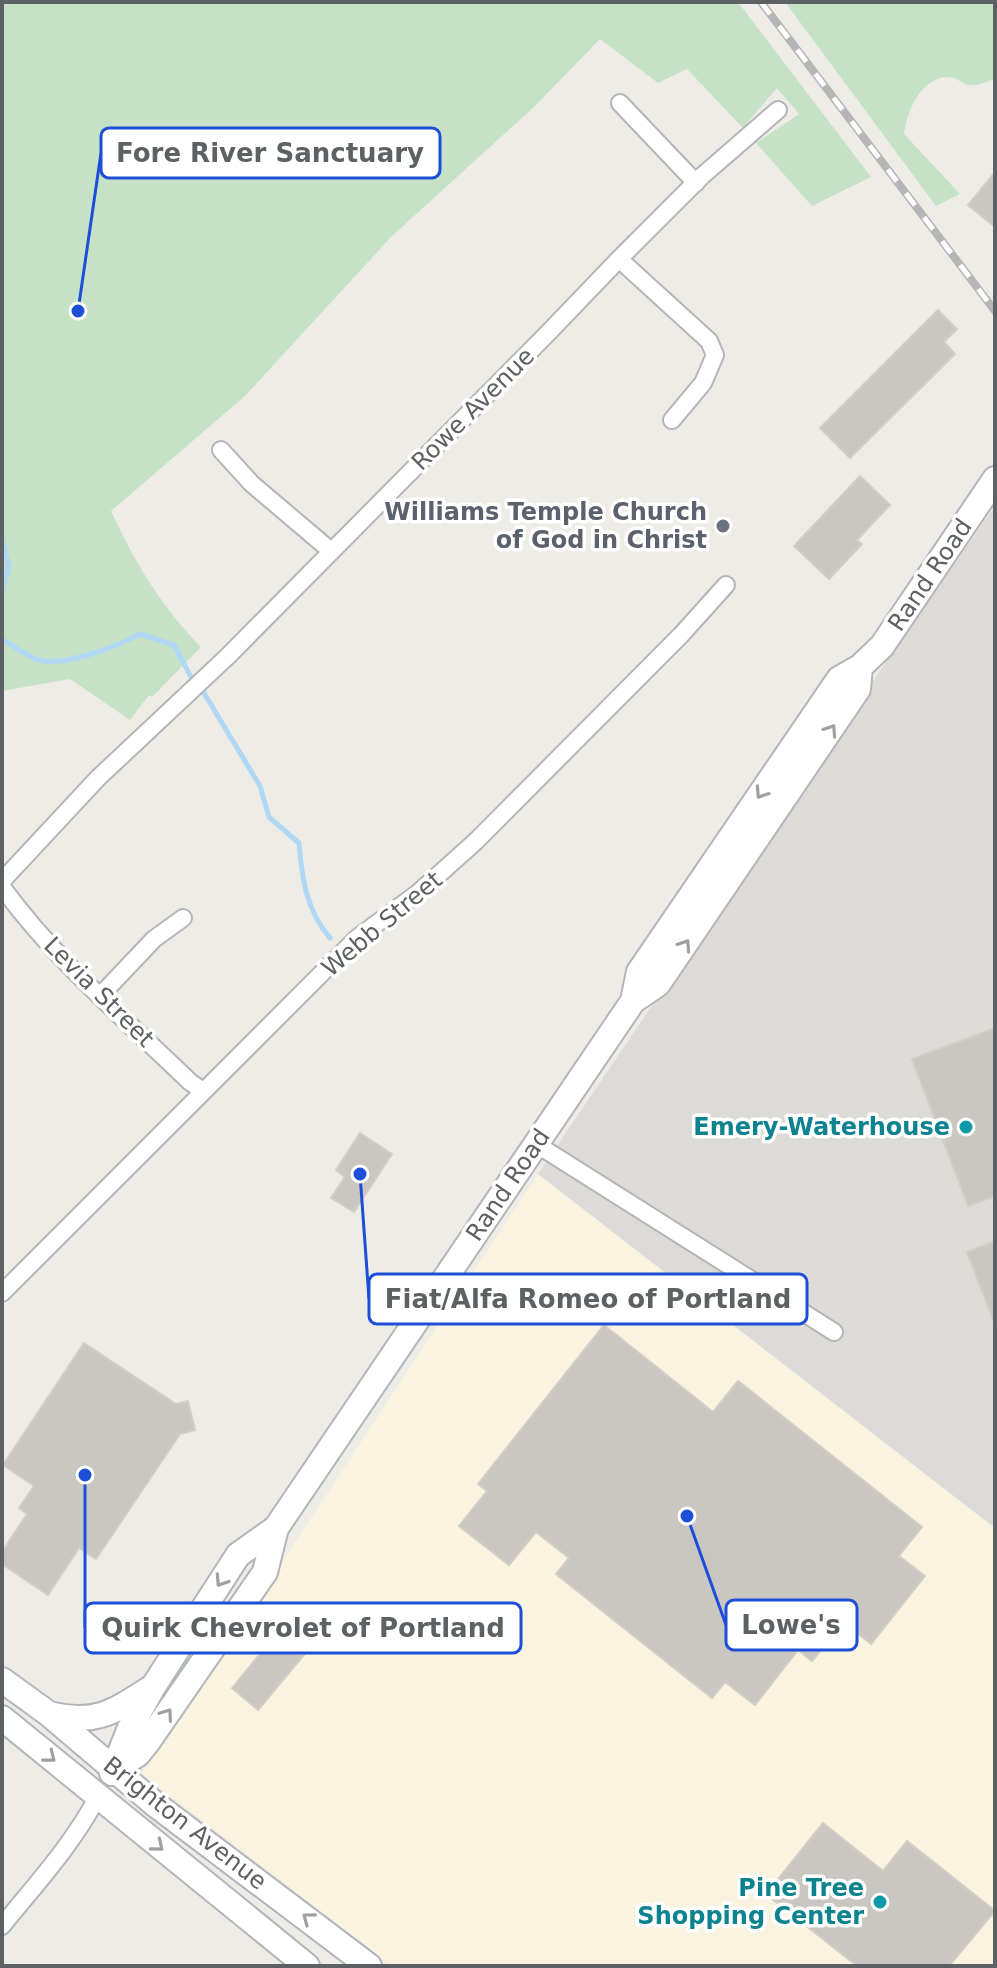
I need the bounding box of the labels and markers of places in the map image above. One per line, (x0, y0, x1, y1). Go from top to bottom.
callout: Fore River Sanctuary (101, 128, 440, 178)
place label: Williams Temple Church of God in Christ (384, 498, 707, 554)
marker: Williams Temple Church of God in Christ (714, 517, 732, 535)
place label: Emery-Waterhouse (693, 1113, 950, 1141)
marker: Emery-Waterhouse (957, 1118, 975, 1136)
callout: Fiat/Alfa Romeo of Portland (369, 1274, 807, 1324)
callout: Lowe's (726, 1600, 857, 1650)
callout: Quirk Chevrolet of Portland (85, 1603, 521, 1653)
place label: Pine Tree Shopping Center (637, 1874, 864, 1930)
marker: Pine Tree Shopping Center (871, 1893, 889, 1911)

